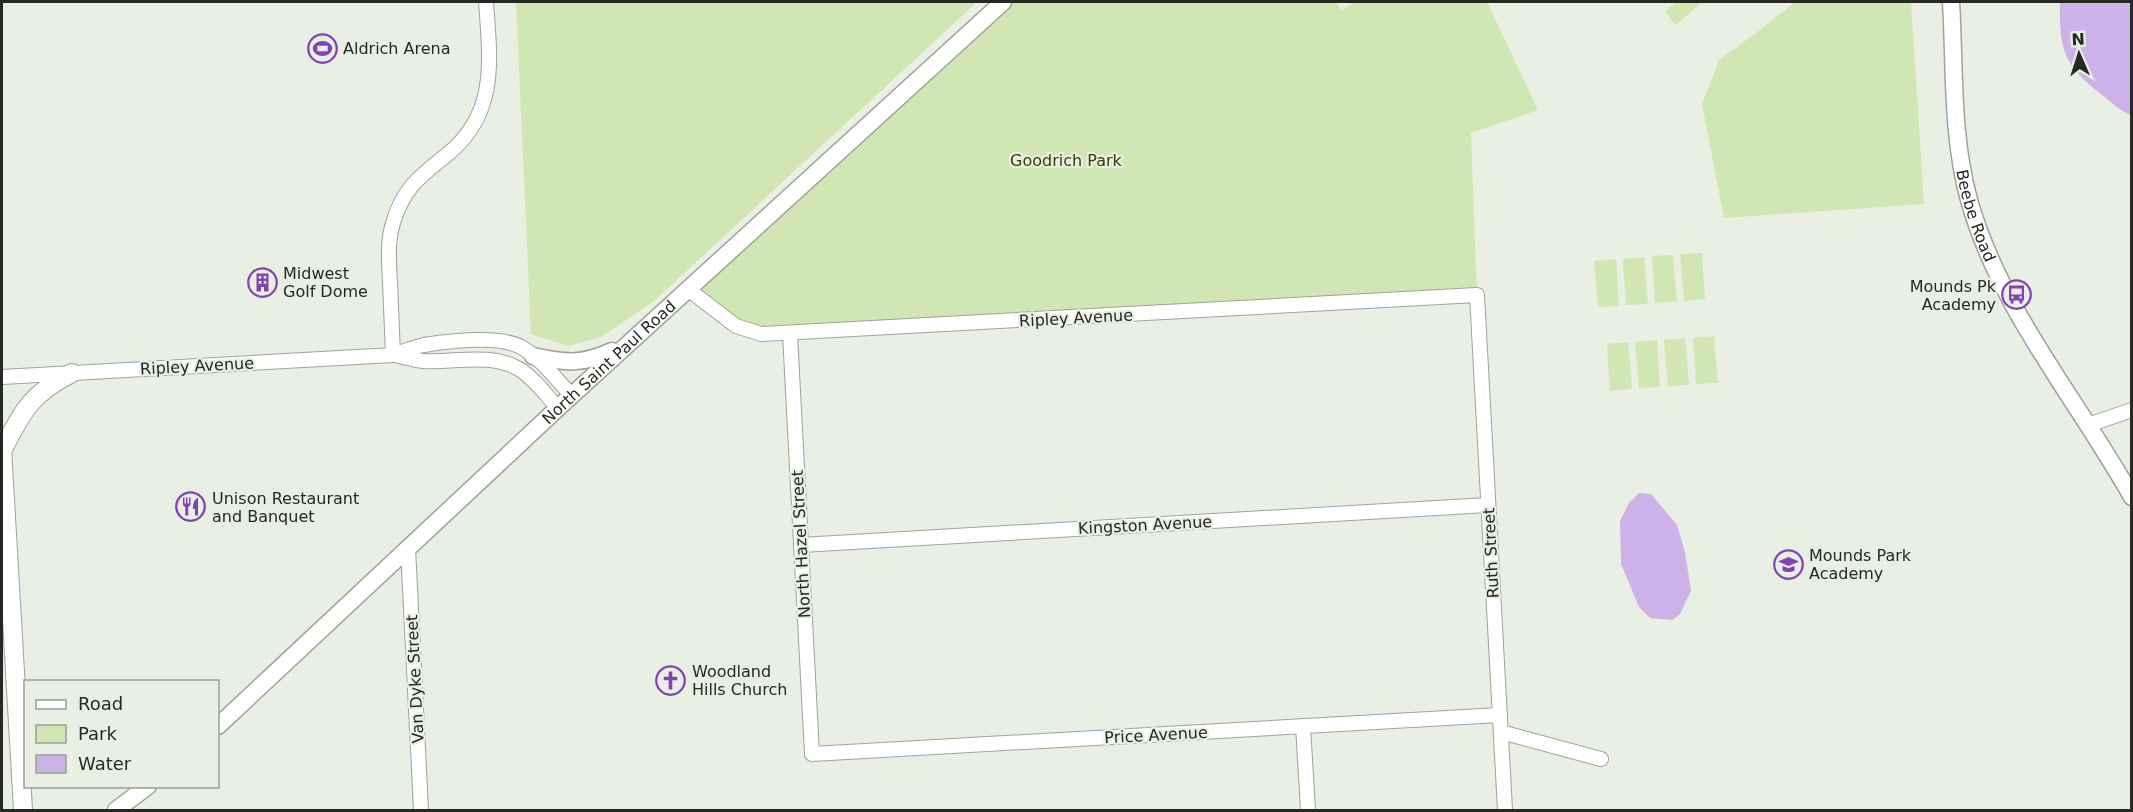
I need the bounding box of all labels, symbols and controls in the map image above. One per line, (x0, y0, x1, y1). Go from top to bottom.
north arrow (2049, 24, 2109, 84)
text: N (2071, 30, 2085, 49)
sports icon: Aldrich Arena (306, 32, 338, 64)
place label: Aldrich Arena (343, 39, 451, 58)
park label: Goodrich Park (1010, 151, 1123, 170)
street label: Beebe Road (1953, 168, 2000, 265)
place label: Midwest Golf Dome (283, 264, 368, 301)
building icon: Midwest Golf Dome (246, 266, 278, 298)
place label: Mounds Pk Academy (1910, 277, 1997, 314)
bus stop icon: Mounds Pk Academy (2001, 279, 2033, 311)
street label: North Saint Paul Road (538, 296, 679, 428)
street label: Ripley Avenue (1019, 306, 1133, 330)
street label: Ripley Avenue (140, 354, 254, 378)
street label: North Hazel Street (788, 470, 814, 618)
place label: Unison Restaurant and Banquet (212, 489, 359, 526)
restaurant icon: Unison Restaurant and Banquet (175, 491, 207, 523)
street label: Ruth Street (1479, 507, 1503, 599)
street label: Kingston Avenue (1077, 512, 1213, 538)
place label: Mounds Park Academy (1809, 546, 1912, 583)
school or university icon: Mounds Park Academy (1772, 548, 1804, 580)
street label: Van Dyke Street (402, 614, 428, 744)
place label: Woodland Hills Church (692, 662, 787, 699)
church icon: Woodland Hills Church (655, 664, 687, 696)
legend (24, 680, 219, 788)
text: Road (78, 693, 123, 714)
text: Park (78, 723, 117, 744)
street label: Price Avenue (1104, 723, 1208, 747)
text: Water (78, 753, 132, 774)

